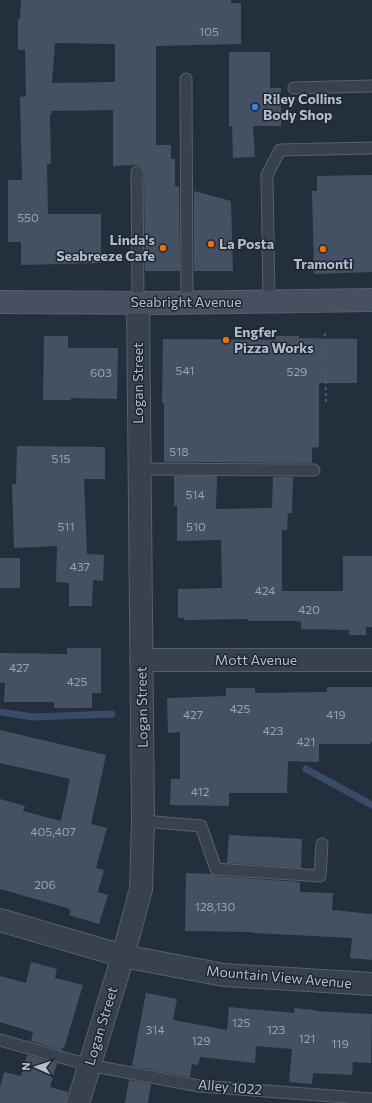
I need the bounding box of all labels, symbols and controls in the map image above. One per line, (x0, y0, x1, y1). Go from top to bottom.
house number: 105 (199, 24, 219, 38)
place label: Riley Collins Body Shop (263, 90, 342, 123)
marker: Riley Collins Body Shop (250, 102, 260, 112)
house number: 550 (17, 210, 39, 224)
place label: Linda's Seabreeze Cafe (56, 231, 155, 264)
place label: La Posta (219, 235, 274, 252)
marker: La Posta (206, 239, 216, 249)
marker: Linda's Seabreeze Cafe (158, 243, 168, 253)
marker: Tramonti (318, 244, 328, 254)
place label: Tramonti (293, 255, 353, 272)
street label: Seabright Avenue (130, 293, 242, 310)
place label: Engfer Pizza Works (234, 323, 314, 356)
marker: Engfer Pizza Works (221, 335, 231, 345)
street label: Logan Street (129, 342, 146, 424)
house number: 541 (176, 363, 194, 377)
house number: 529 (287, 364, 307, 378)
house number: 603 (90, 365, 112, 379)
house number: 518 (169, 444, 189, 458)
house number: 515 (52, 451, 71, 465)
house number: 514 (185, 487, 205, 501)
house number: 511 (57, 519, 75, 533)
house number: 510 (186, 519, 206, 533)
house number: 437 (70, 559, 90, 573)
house number: 424 (255, 583, 275, 597)
house number: 420 (298, 602, 320, 616)
street label: Mott Avenue (215, 651, 297, 668)
house number: 427 (9, 660, 29, 674)
street label: Logan Street (132, 666, 151, 748)
house number: 425 (67, 674, 87, 688)
house number: 425 (230, 701, 250, 715)
house number: 427 (183, 707, 203, 721)
house number: 419 (326, 707, 346, 721)
house number: 423 (263, 723, 283, 737)
house number: 421 (297, 734, 315, 748)
house number: 412 (191, 784, 210, 798)
house number: 405,407 (30, 824, 76, 838)
house number: 206 (34, 877, 56, 891)
house number: 128,130 (195, 899, 235, 913)
street label: Mountain View Avenue (206, 962, 352, 991)
street label: Logan Street (80, 984, 121, 1067)
house number: 125 (232, 1015, 250, 1029)
house number: 314 (145, 1022, 165, 1036)
house number: 123 (267, 1022, 285, 1036)
house number: 121 (299, 1031, 315, 1045)
house number: 129 (191, 1033, 211, 1047)
house number: 119 (331, 1036, 349, 1050)
north arrow (16, 1047, 56, 1087)
text: N (19, 1062, 32, 1071)
street label: Alley 1022 (197, 1075, 263, 1098)

